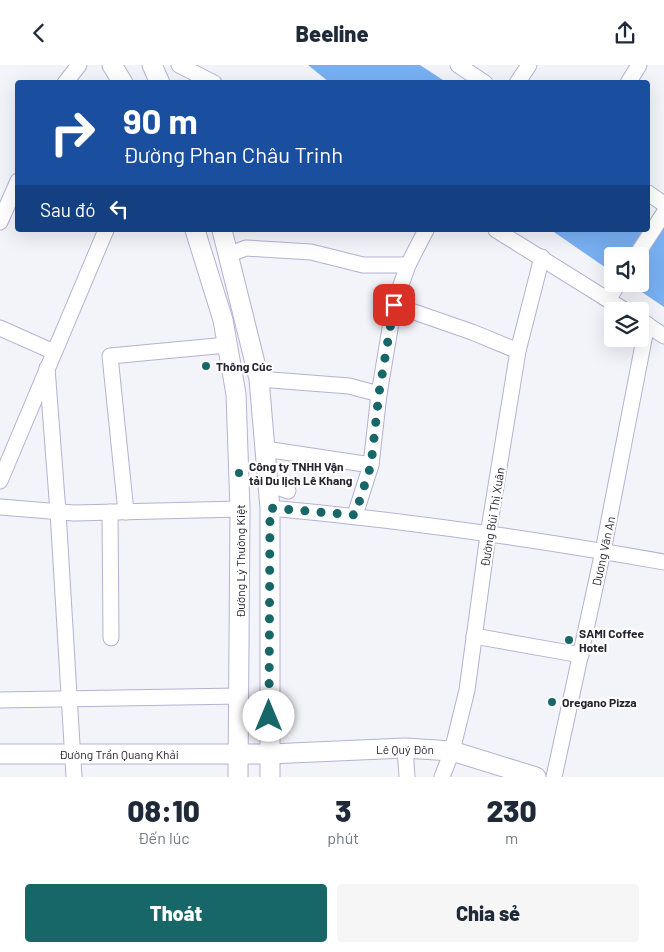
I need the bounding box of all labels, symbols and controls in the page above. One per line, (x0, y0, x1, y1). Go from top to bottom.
icon: back (25, 19, 53, 47)
icon: share (611, 19, 639, 47)
text: Beeline (295, 20, 369, 46)
text: 90 m (123, 99, 198, 141)
icon: right (40, 100, 105, 165)
text: Đường Phan Châu Trinh (123, 141, 343, 167)
icon: left (105, 195, 133, 223)
text: Sau đó (40, 198, 95, 221)
map controls (604, 247, 649, 347)
button: sound (604, 247, 649, 292)
pin (373, 284, 415, 326)
icon: arrive (380, 291, 408, 319)
button: layers (604, 302, 649, 347)
place label: Thông Cúc (216, 359, 273, 373)
marker: Thông Cúc (200, 360, 212, 372)
place label: Công ty TNHH Vận tải Du lịch Lê Khang (249, 459, 353, 487)
street label: Đường Bùi Thị Xuân (477, 466, 507, 568)
marker: Công ty TNHH Vận tải Du lịch Lê Khang (233, 467, 245, 479)
street label: Đường Lý Thường Kiệt (233, 504, 247, 618)
street label: Dương Văn An (589, 515, 617, 587)
place label: SAMI Coffee Hotel (579, 626, 645, 654)
marker: SAMI Coffee Hotel (563, 634, 575, 646)
position arrow (242, 689, 294, 741)
place label: Oregano Pizza (562, 695, 637, 709)
marker: Oregano Pizza (546, 696, 558, 708)
street label: Lê Quý Đôn (376, 742, 434, 756)
street label: Đường Trần Quang Khải (59, 747, 179, 761)
text: 08:10 (127, 792, 200, 828)
text: 3 (335, 792, 351, 828)
text: 230 (487, 792, 537, 828)
text: Đến lúc (138, 828, 190, 847)
text: phút (327, 828, 359, 847)
text: m (505, 828, 518, 847)
button: Thoát (25, 884, 327, 942)
button: Chia sẻ (337, 884, 639, 942)

